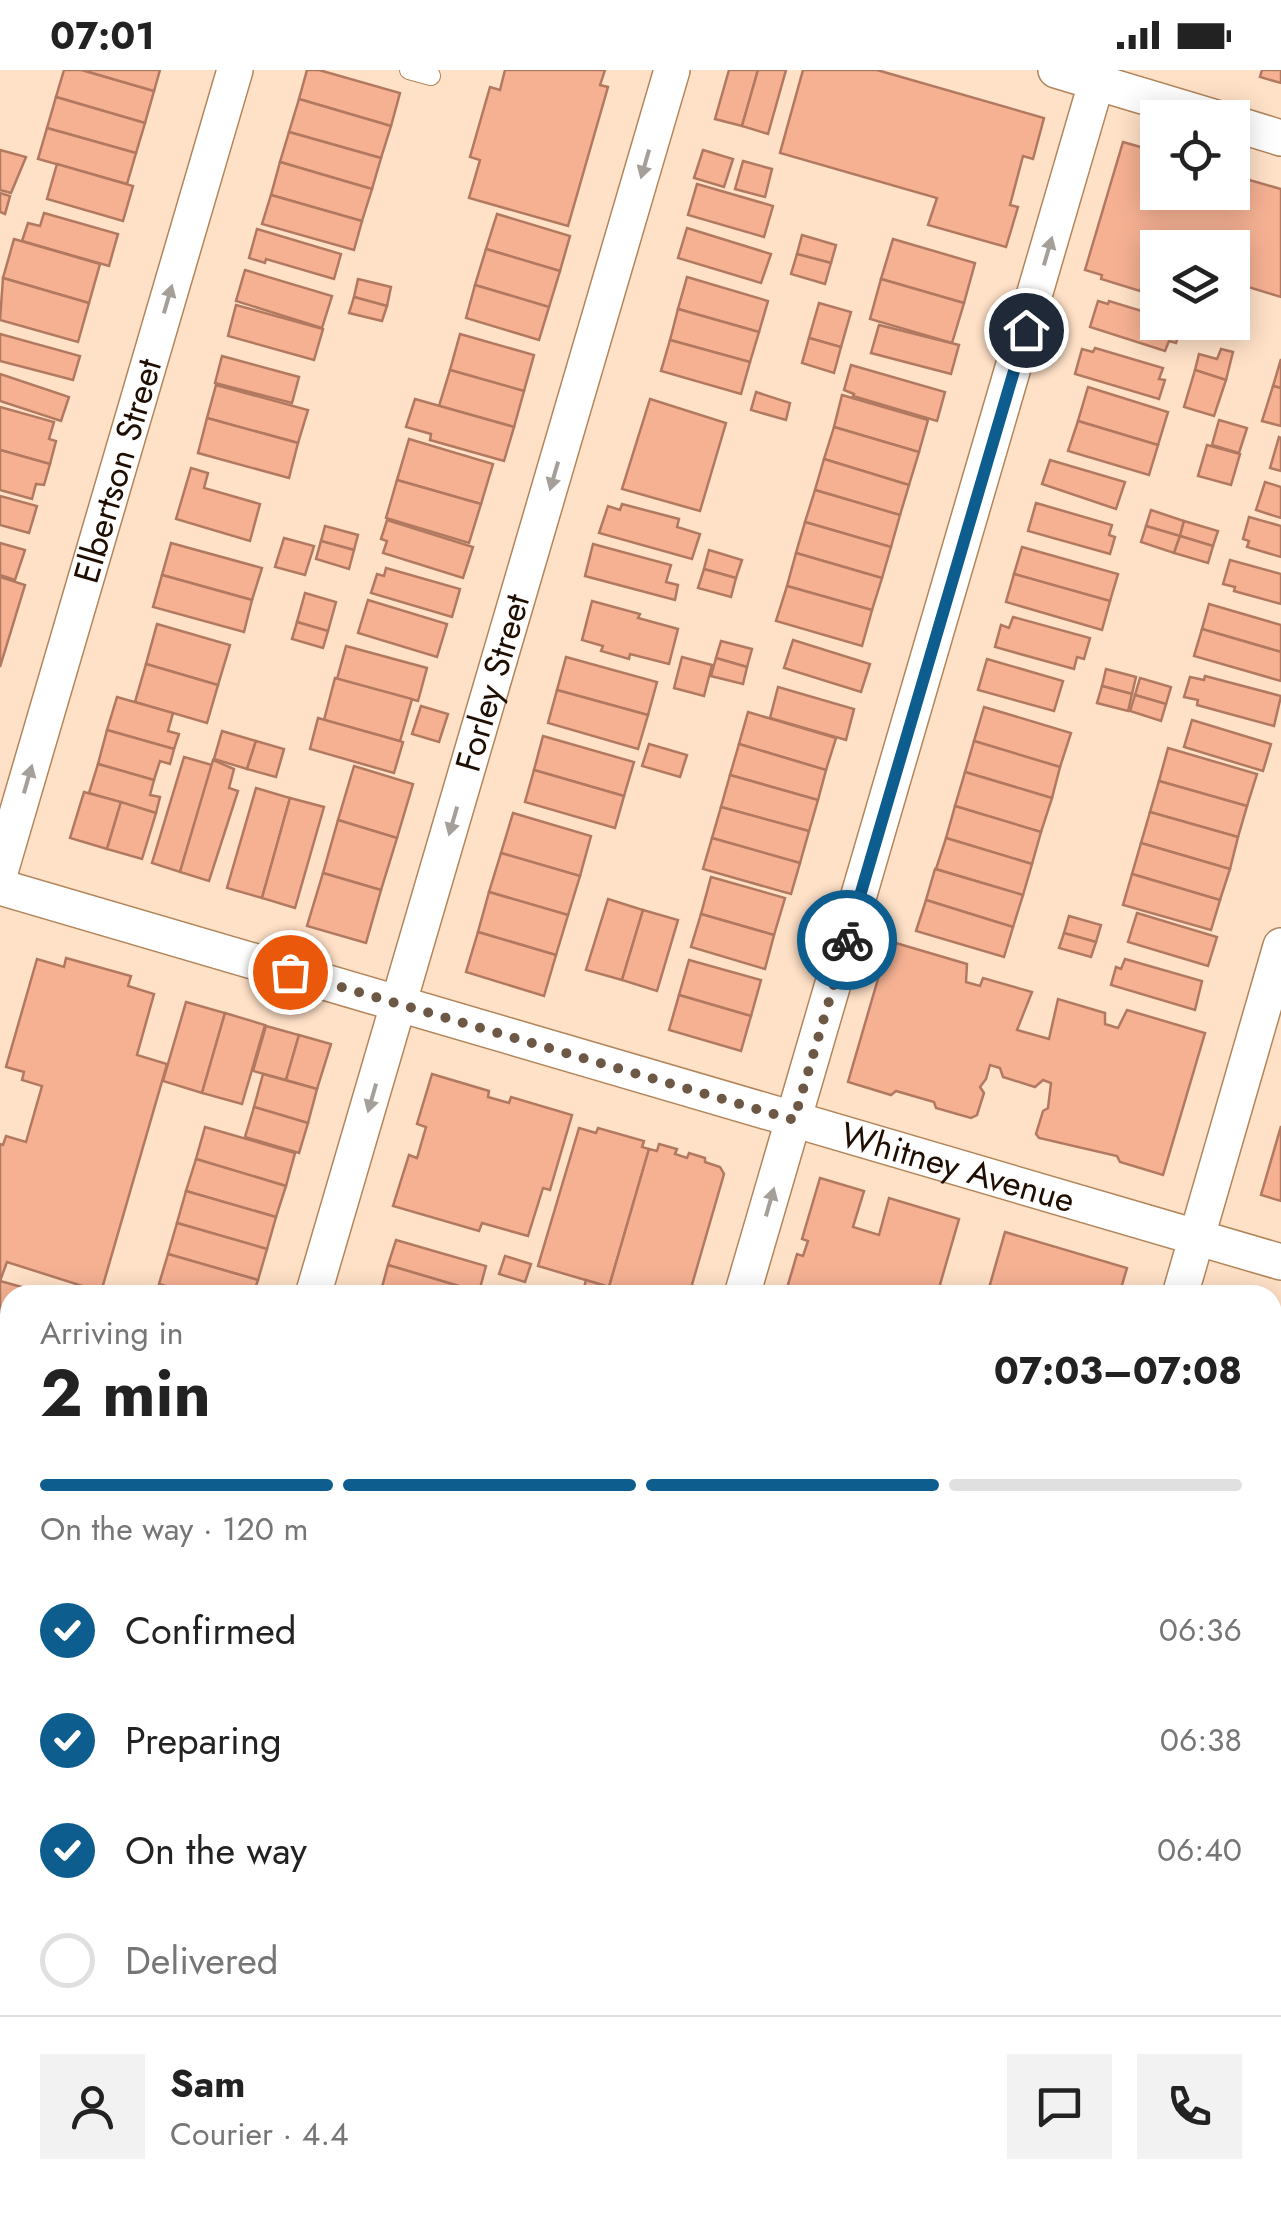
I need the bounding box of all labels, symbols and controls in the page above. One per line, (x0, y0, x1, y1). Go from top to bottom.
text: 07:01 (50, 8, 155, 63)
map controls (1140, 100, 1250, 340)
button: locate (1140, 100, 1250, 210)
one-way arrow (637, 149, 652, 179)
button: layers (1140, 230, 1250, 340)
one-way arrow (1041, 236, 1056, 266)
one-way arrow (161, 283, 176, 314)
pin (984, 288, 1069, 373)
icon: home (999, 303, 1054, 358)
street label: Elbertson Street (61, 352, 174, 589)
one-way arrow (546, 461, 561, 491)
street label: Forley Street (443, 588, 542, 777)
one-way arrow (20, 763, 36, 794)
one-way arrow (445, 806, 460, 837)
courier (797, 890, 897, 990)
icon: bike (820, 913, 875, 968)
pin (248, 930, 333, 1015)
icon: bag (263, 945, 318, 1000)
one-way arrow (364, 1083, 379, 1114)
street label: Whitney Avenue (835, 1109, 1081, 1225)
one-way arrow (763, 1186, 778, 1216)
text: Arriving in (40, 1310, 184, 1356)
text: 07:03–07:08 (994, 1343, 1242, 1398)
text: 2 min (40, 1346, 211, 1440)
text: On the way · 120 m (40, 1506, 308, 1552)
icon: check (40, 1603, 95, 1658)
text: Confirmed (125, 1603, 296, 1658)
text: 06:36 (1159, 1607, 1242, 1653)
icon: check (40, 1713, 95, 1768)
text: Preparing (125, 1713, 282, 1768)
text: 06:38 (1160, 1717, 1242, 1763)
icon: check (40, 1823, 95, 1878)
text: On the way (125, 1823, 307, 1878)
text: 06:40 (1157, 1827, 1242, 1873)
text: Delivered (125, 1933, 278, 1988)
button: person (40, 2054, 145, 2159)
button: chat (1007, 2054, 1112, 2159)
button: phone (1137, 2054, 1242, 2159)
text: Sam (170, 2056, 245, 2111)
text: Courier · 4.4 (170, 2111, 349, 2157)

